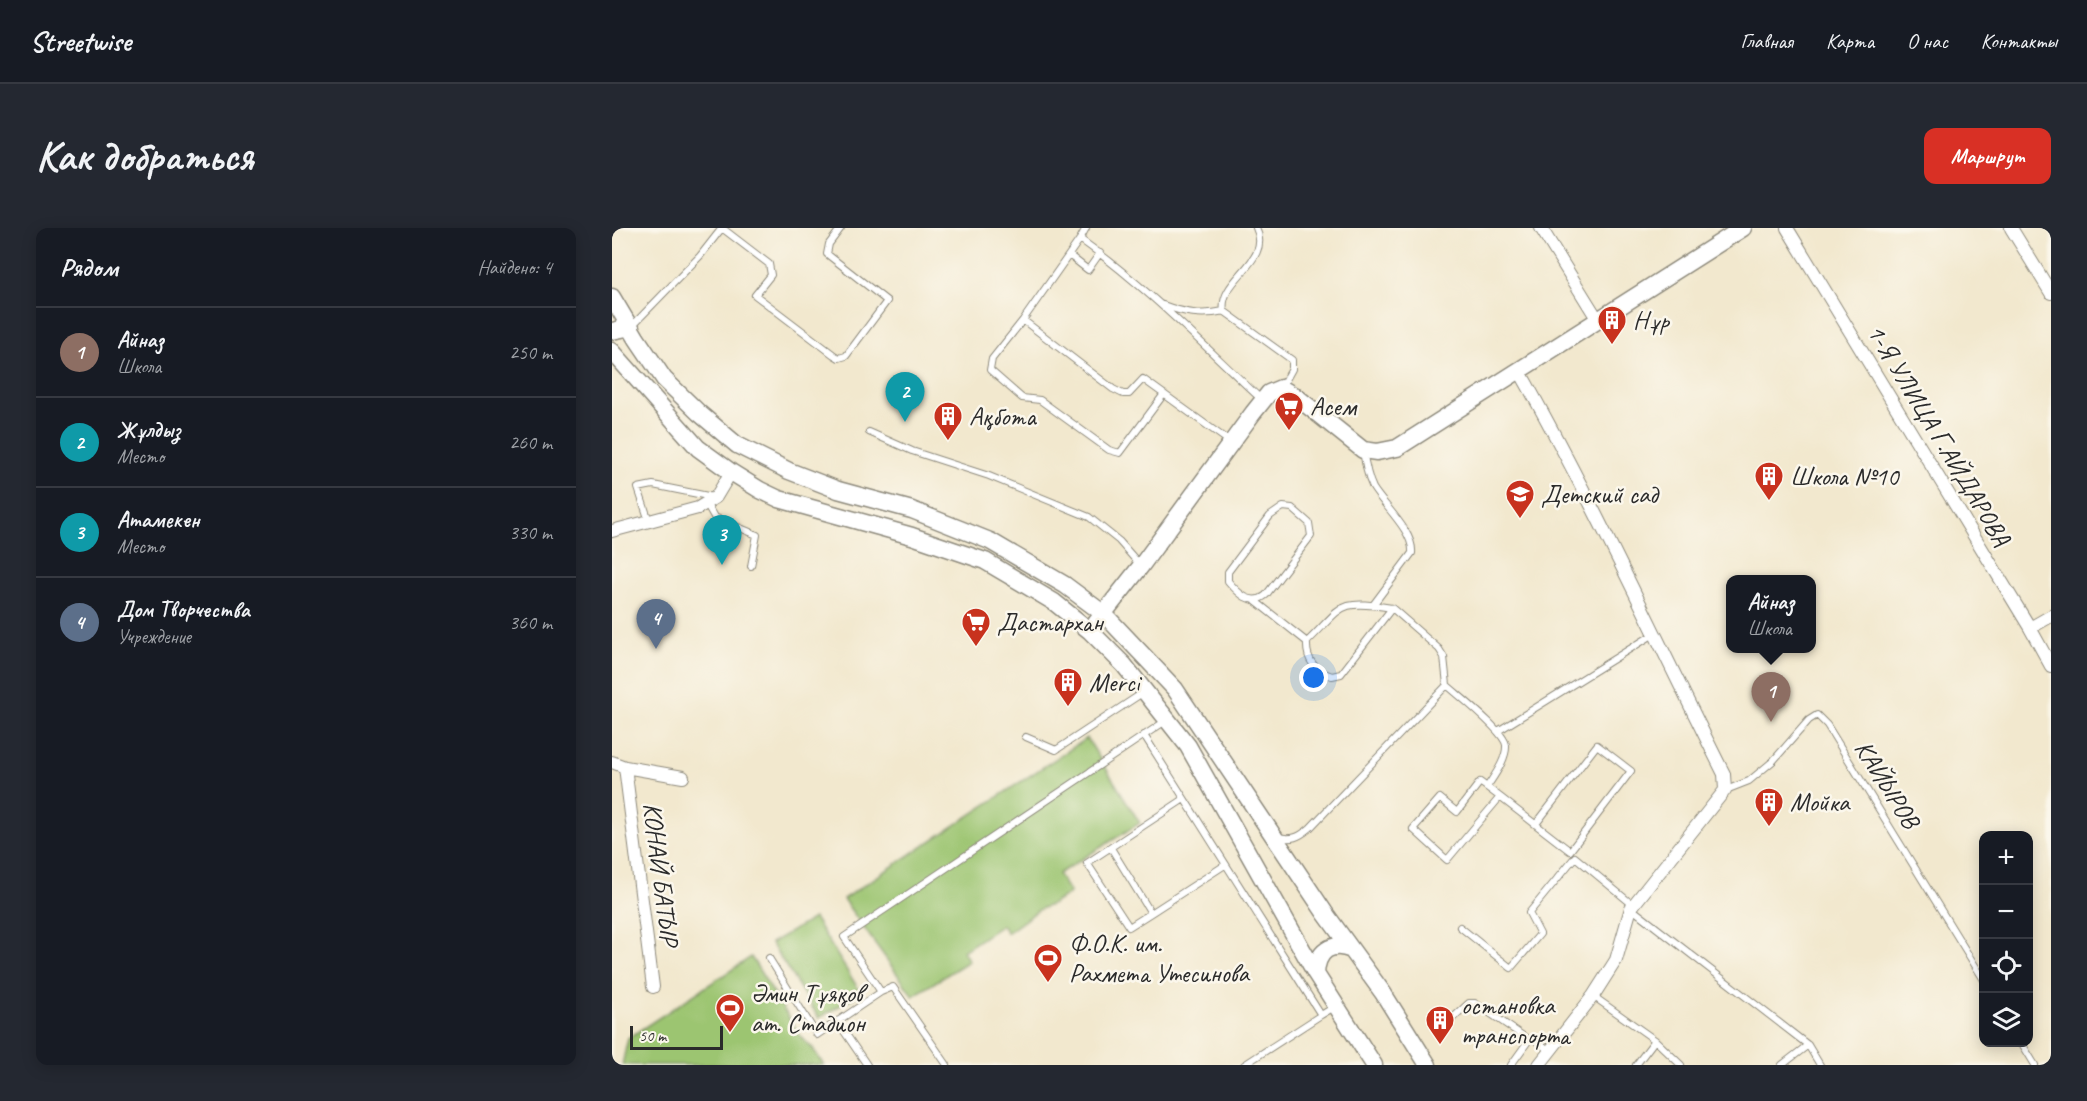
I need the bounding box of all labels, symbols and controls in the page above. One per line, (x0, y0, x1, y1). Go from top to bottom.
text: Streetwise (30, 24, 131, 59)
text: Главная (1740, 28, 1793, 54)
text: Карта (1826, 28, 1874, 54)
text: О нас (1907, 28, 1948, 54)
text: Контакты (1981, 28, 2057, 54)
button: Маршрут (1924, 128, 2051, 184)
text: Как добраться (36, 130, 253, 183)
text: Рядом (60, 251, 118, 284)
text: Найдено: 4 (477, 255, 552, 280)
building icon: Нұр (1596, 304, 1628, 346)
place label: Нұр (1633, 304, 1670, 337)
street label: 1-Я УЛИЦА Г.АЙДАРОВА (1860, 318, 2019, 553)
text: Айназ (117, 326, 164, 354)
text: 1 (75, 340, 84, 365)
text: 250 m (509, 340, 552, 365)
text: Школа (117, 354, 161, 379)
pin: 2 (886, 372, 924, 422)
supermarket icon: Асем (1273, 390, 1305, 432)
place label: Асем (1310, 390, 1358, 423)
building icon: Ақбота (932, 400, 964, 442)
place label: Ақбота (969, 400, 1037, 433)
text: Жұлдыз (117, 416, 180, 444)
text: 2 (75, 430, 84, 455)
text: 260 m (509, 430, 552, 455)
text: Место (117, 444, 164, 469)
building icon: Школа №10 (1753, 460, 1785, 502)
place label: Школа №10 (1790, 460, 1901, 493)
school or university icon: Детский сад (1504, 478, 1536, 520)
place label: Детский сад (1541, 478, 1660, 511)
text: Атамекен (117, 506, 200, 534)
pin: 3 (702, 516, 742, 565)
text: 3 (75, 520, 84, 545)
text: 330 m (509, 520, 552, 545)
text: Место (117, 534, 164, 559)
popup (1726, 575, 1816, 653)
text: Айназ (1748, 588, 1794, 616)
text: Дом Творчества (117, 596, 250, 624)
pin: 4 (636, 600, 675, 649)
supermarket icon: Дастархан (960, 606, 992, 648)
place label: Дастархан (997, 606, 1104, 639)
text: 4 (75, 610, 84, 635)
text: 360 m (509, 610, 552, 635)
text: Школа (1748, 616, 1792, 641)
text: Учреждение (117, 624, 191, 649)
your location (1299, 663, 1328, 692)
building icon: Merci (1052, 666, 1084, 708)
place label: Merci (1089, 666, 1143, 699)
pin: 1 (1752, 672, 1790, 722)
street label: КАЙЫРОВ (1847, 734, 1928, 836)
building icon: Мойка (1753, 786, 1785, 828)
place label: Мойка (1790, 786, 1851, 819)
street label: КОНАЙ БАТЫР (636, 801, 687, 951)
map controls (1979, 831, 2033, 1047)
button: + (1979, 831, 2033, 885)
button: − (1979, 885, 2033, 939)
place label: Ф.О.К. им. Рахмета Утесинова (1069, 927, 1251, 990)
button: locate (1979, 939, 2033, 993)
sports icon: Ф.О.К. им. Рахмета Утесинова (1032, 942, 1064, 984)
place label: Әмин Тұяқов ат. Стадион (751, 977, 869, 1040)
place label: остановка транспорта (1461, 989, 1571, 1052)
sports icon: Әмин Тұяқов ат. Стадион (714, 992, 746, 1034)
button: layers (1979, 993, 2033, 1047)
building icon: остановка транспорта (1424, 1004, 1456, 1046)
scale bar (630, 1023, 723, 1050)
text: 50 m (639, 1026, 666, 1046)

